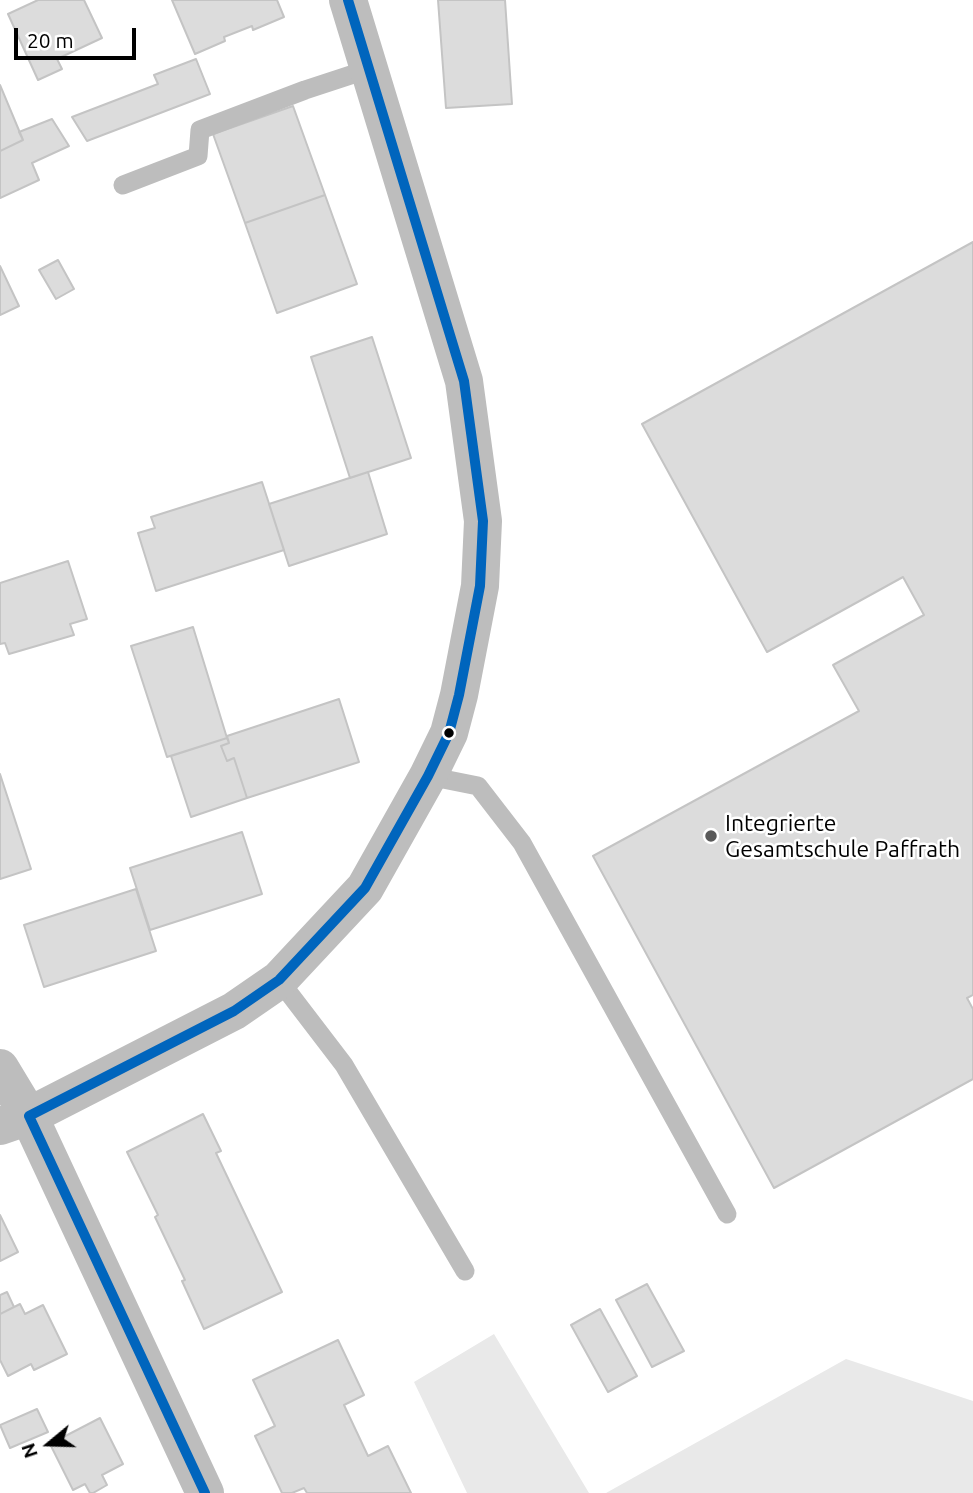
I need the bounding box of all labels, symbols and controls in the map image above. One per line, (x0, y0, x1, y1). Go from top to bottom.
scale bar (18, 14, 140, 58)
text: 20 m (27, 28, 74, 52)
unlabelled marker (442, 726, 456, 740)
place label: Integrierte Gesamtschule Paffrath (725, 809, 960, 863)
marker: Integrierte Gesamtschule Paffrath (703, 828, 719, 844)
north arrow (14, 1409, 84, 1479)
text: N (16, 1441, 42, 1461)

